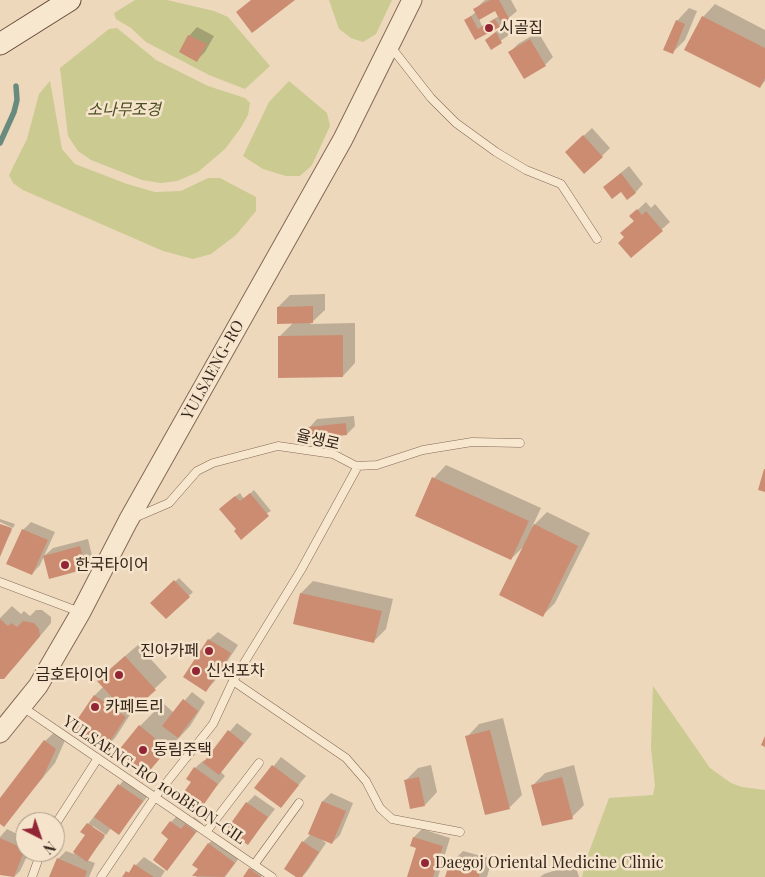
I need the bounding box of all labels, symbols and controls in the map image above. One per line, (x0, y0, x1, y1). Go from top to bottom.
place label: 시골집 (499, 18, 543, 38)
marker: 시골집 (483, 22, 495, 34)
park label: 소나무조경 (87, 100, 161, 120)
street label: YULSAENG-RO (178, 317, 248, 423)
street label: 율생로 (294, 426, 342, 454)
place label: 한국타이어 (75, 555, 149, 575)
marker: 한국타이어 (59, 559, 71, 571)
place label: 진아카페 (140, 641, 199, 661)
marker: 진아카페 (203, 645, 215, 657)
place label: 신선포차 (206, 661, 265, 681)
place label: 금호타이어 (35, 665, 109, 685)
marker: 신선포차 (190, 665, 202, 677)
marker: 금호타이어 (113, 669, 125, 681)
place label: 카페트리 (105, 697, 164, 717)
marker: 카페트리 (89, 701, 101, 713)
street label: YULSAENG-RO 100BEON-GIL (59, 712, 249, 848)
place label: 동림주택 (153, 740, 212, 760)
marker: 동림주택 (137, 744, 149, 756)
north arrow (15, 812, 65, 862)
text: N (39, 837, 60, 858)
place label: Daegoj Oriental Medicine Clinic (435, 853, 663, 873)
marker: Daegoj Oriental Medicine Clinic (419, 857, 431, 869)

